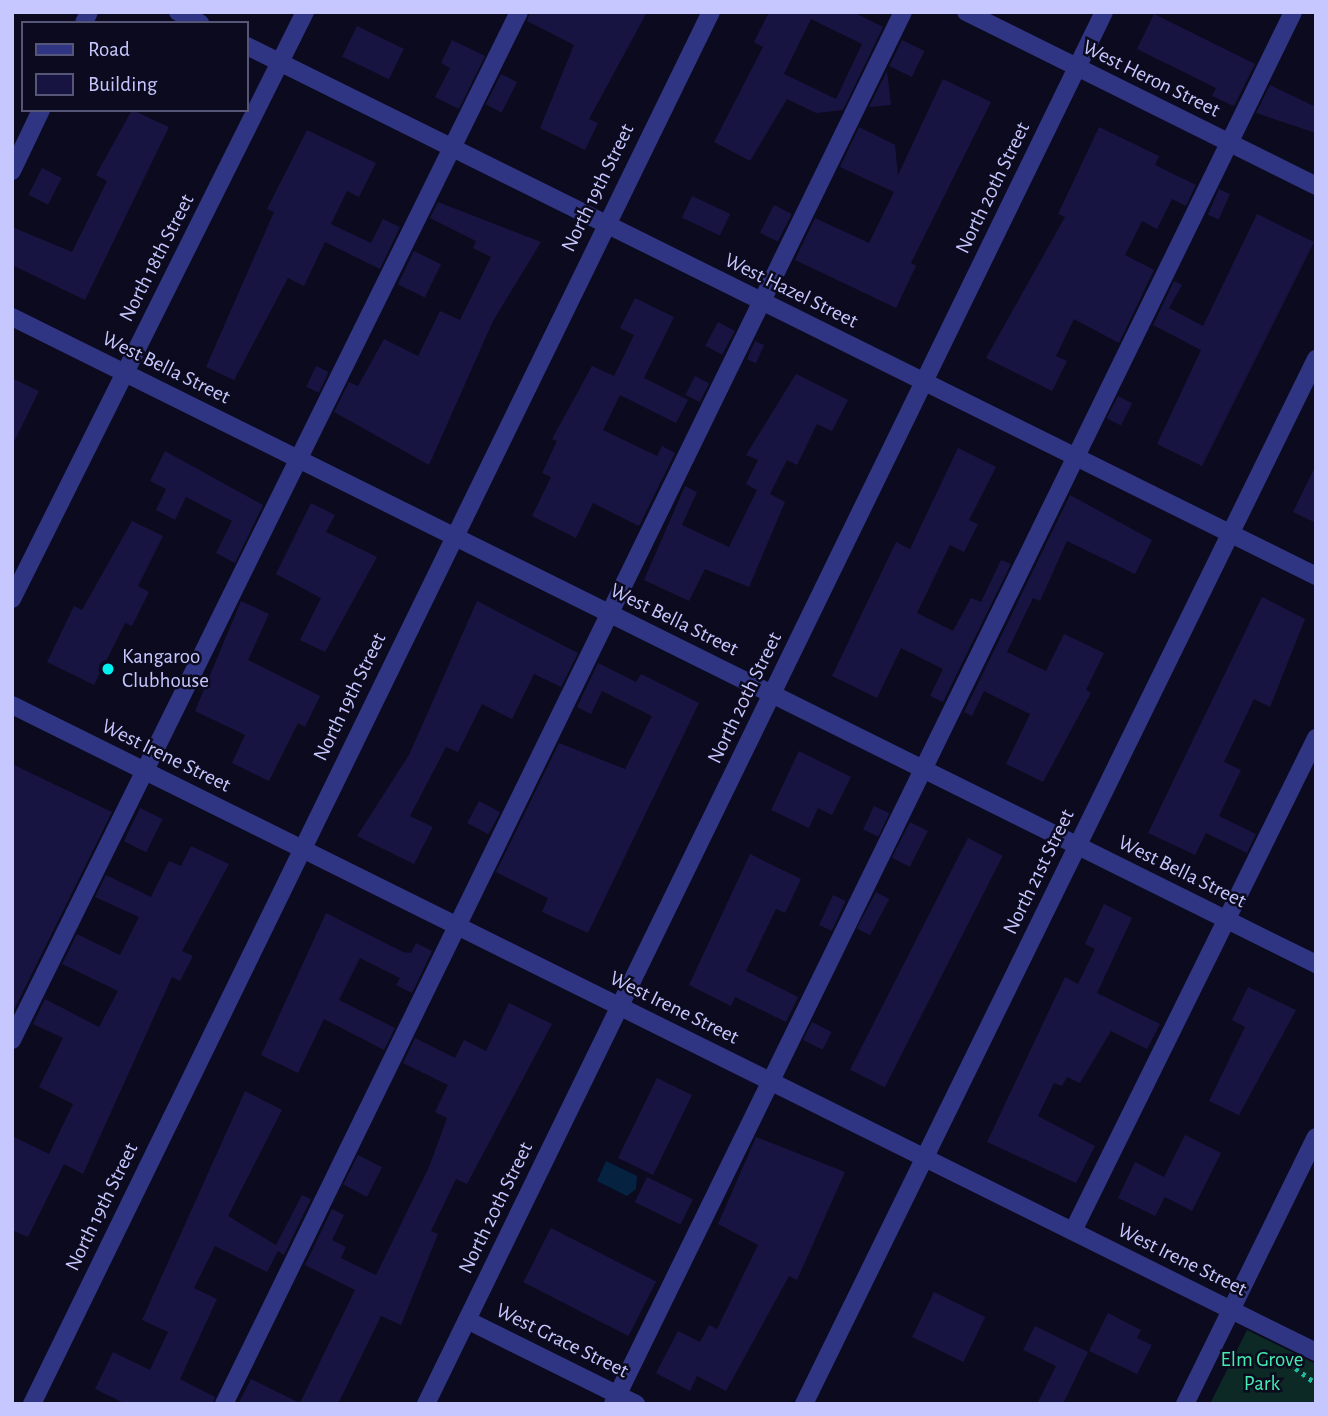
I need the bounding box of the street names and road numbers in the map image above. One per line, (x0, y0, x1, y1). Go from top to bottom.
street label: West Heron Street (1078, 35, 1224, 123)
street label: North 20th Street (950, 118, 1036, 258)
street label: North 19th Street (556, 120, 640, 256)
street label: North 18th Street (114, 190, 200, 326)
street label: West Hazel Street (720, 248, 862, 334)
street label: West Bella Street (98, 326, 234, 410)
street label: West Bella Street (606, 578, 742, 662)
street label: North 20th Street (702, 628, 788, 768)
street label: North 19th Street (308, 629, 392, 765)
street label: West Irene Street (97, 714, 235, 798)
street label: North 21st Street (998, 805, 1080, 939)
street label: West Bella Street (1114, 830, 1250, 914)
street label: West Irene Street (605, 966, 743, 1050)
street label: North 20th Street (453, 1138, 539, 1278)
street label: North 19th Street (60, 1139, 144, 1275)
street label: West Irene Street (1113, 1218, 1251, 1302)
street label: West Grace Street (492, 1298, 632, 1384)

